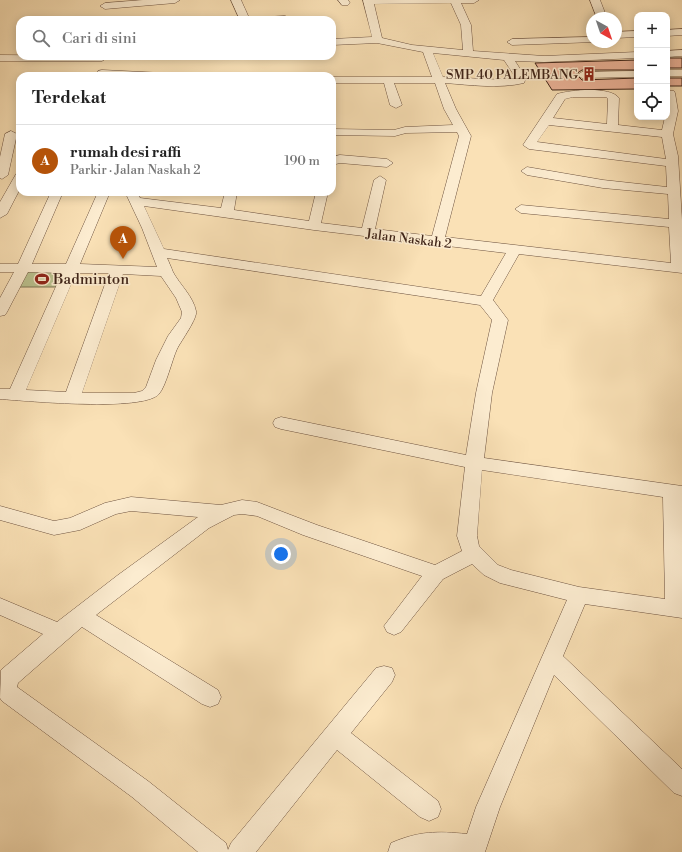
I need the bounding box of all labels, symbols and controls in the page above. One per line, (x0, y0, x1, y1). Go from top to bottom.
north arrow (586, 12, 622, 48)
map controls (634, 12, 670, 120)
button: + (634, 12, 670, 48)
search box (16, 16, 336, 60)
icon: search (30, 27, 52, 49)
text: Cari di sini (62, 29, 137, 48)
button: − (634, 48, 670, 84)
building icon: SMP 40 PALEMBANG (581, 66, 597, 82)
place label: SMP 40 PALEMBANG (446, 67, 578, 83)
button: locate (634, 84, 670, 120)
text: Terdekat (32, 87, 106, 109)
text: rumah desi raffi (70, 143, 181, 162)
text: A (40, 153, 50, 169)
text: 190 m (284, 153, 320, 169)
text: Parkir · Jalan Naskah 2 (70, 162, 201, 178)
pin: A (110, 226, 136, 259)
street label: Jalan Naskah 2 (364, 226, 453, 252)
place label: Badminton (52, 270, 129, 289)
sports icon: Badminton (34, 271, 50, 287)
your location (271, 544, 291, 564)

